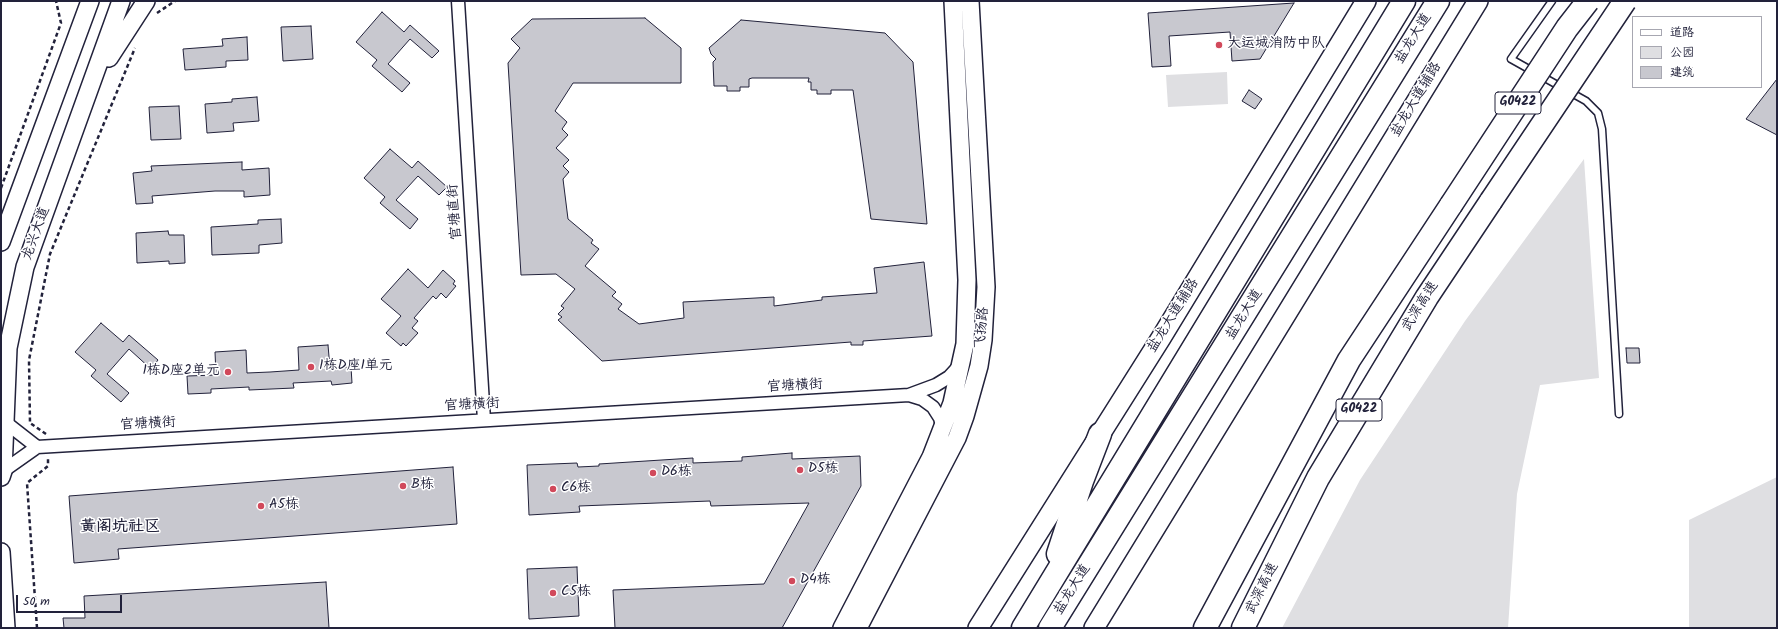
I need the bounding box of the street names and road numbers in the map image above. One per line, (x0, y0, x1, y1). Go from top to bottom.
street label: 盐龙大道 (1392, 11, 1436, 67)
street label: 盐龙大道辅路 (1388, 60, 1446, 140)
road number: G0422 (1495, 92, 1541, 114)
street label: 官塘直街 (446, 183, 466, 241)
street label: 龙兴大道 (20, 205, 54, 263)
street label: 盐龙大道辅路 (1145, 276, 1203, 356)
street label: 武深高速 (1399, 279, 1443, 335)
street label: 盐龙大道 (1223, 287, 1267, 343)
street label: 飞扬路 (973, 306, 993, 350)
street label: 官塘横街 (767, 377, 823, 397)
street label: 官塘横街 (444, 396, 500, 416)
road number: G0422 (1336, 399, 1382, 421)
street label: 官塘横街 (120, 415, 176, 435)
street label: 武深高速 (1243, 560, 1283, 618)
street label: 盐龙大道 (1051, 562, 1095, 618)

